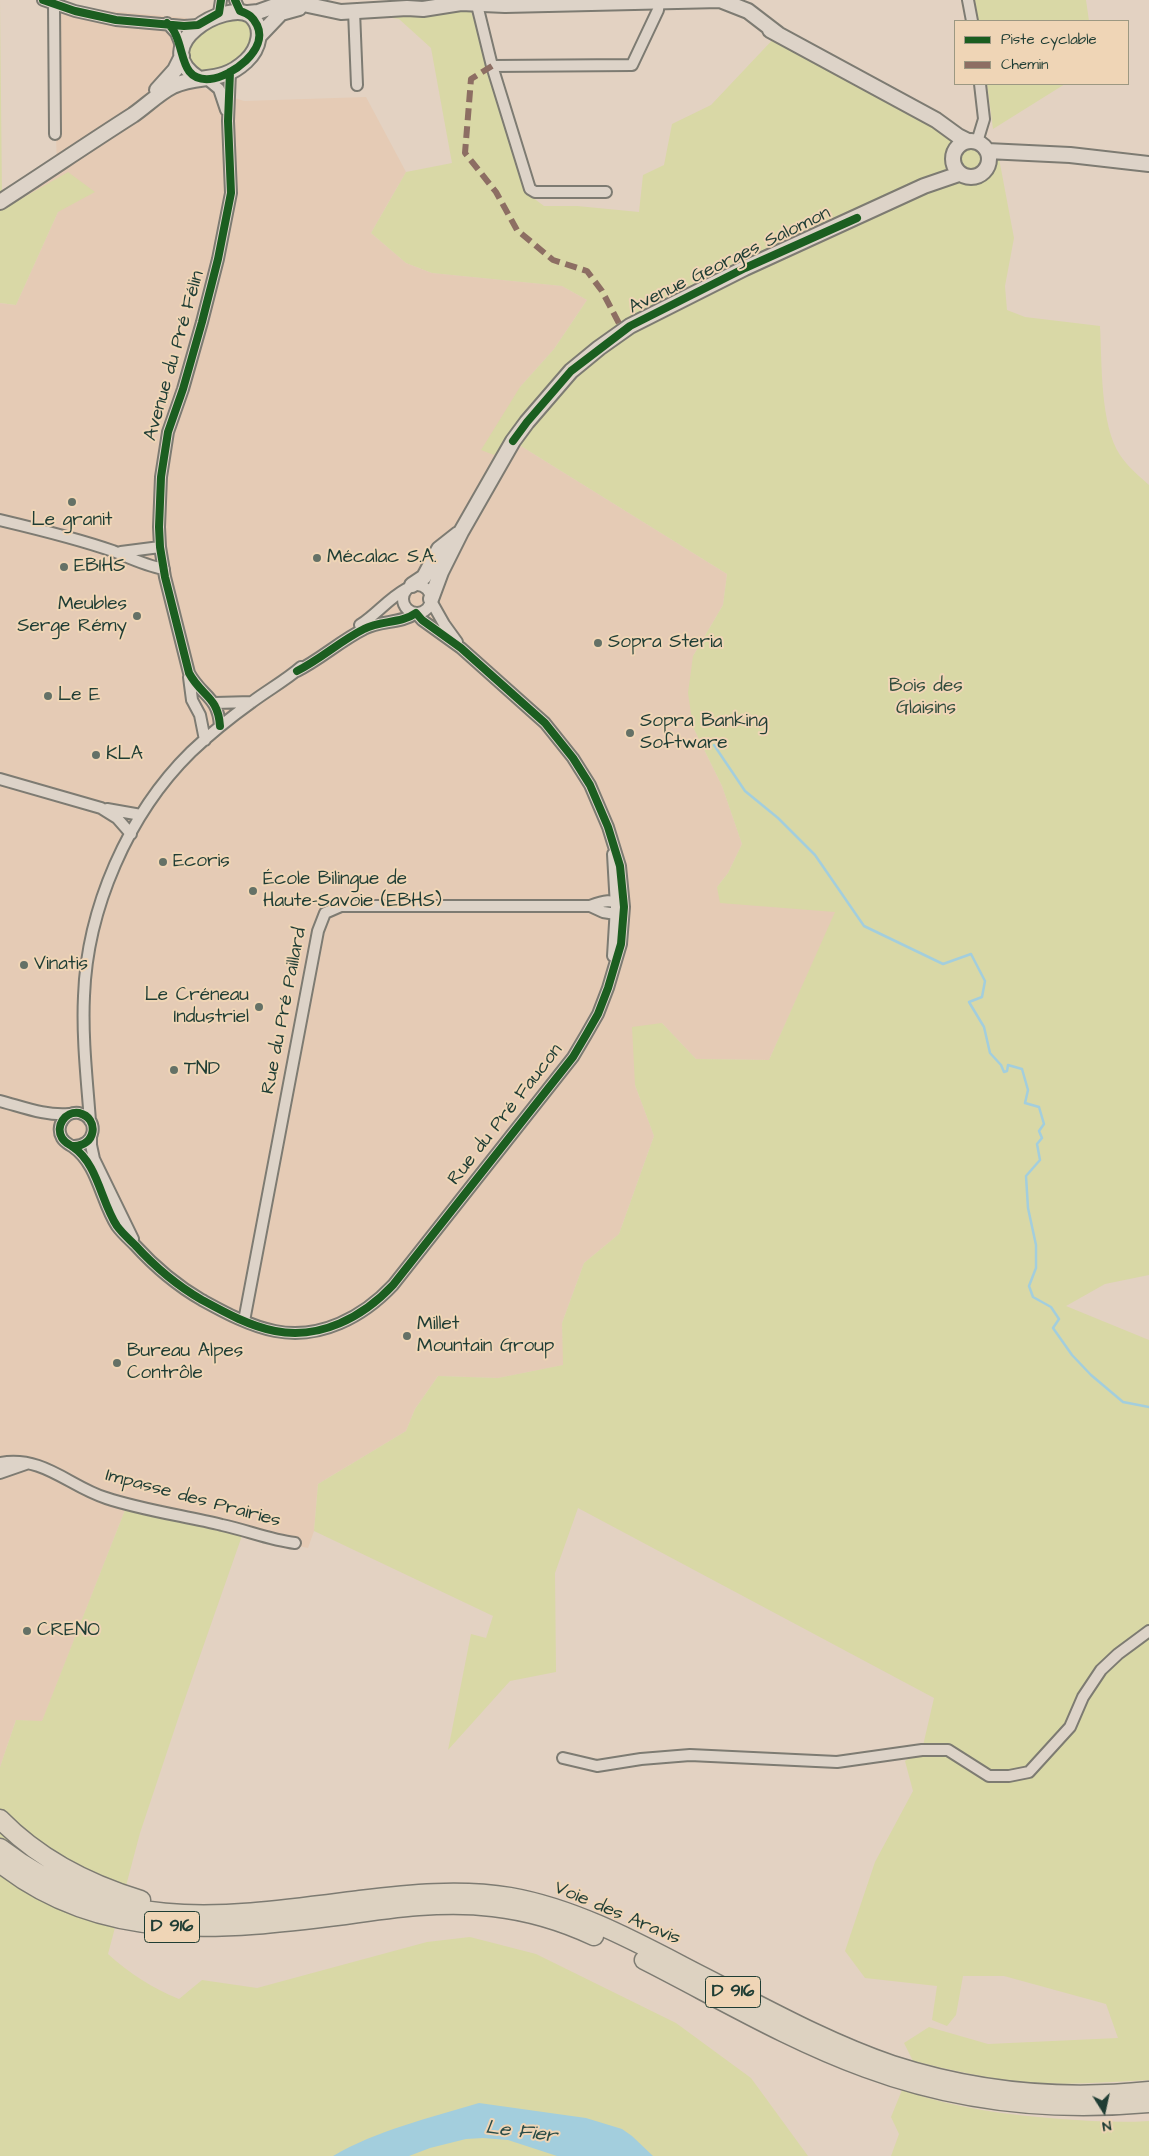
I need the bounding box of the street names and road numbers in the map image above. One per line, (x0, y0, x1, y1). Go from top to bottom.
street label: Avenue Georges Salomon (625, 202, 835, 320)
street label: Avenue du Pré Félin (140, 268, 210, 444)
street label: Rue du Pré Paillard (258, 926, 312, 1096)
street label: Rue du Pré Faucon (444, 1040, 568, 1190)
street label: Impasse des Prairies (103, 1465, 283, 1533)
street label: Voie des Aravis (550, 1877, 684, 1951)
road number: D 916 (144, 1911, 200, 1942)
road number: D 916 (706, 1976, 760, 2008)

